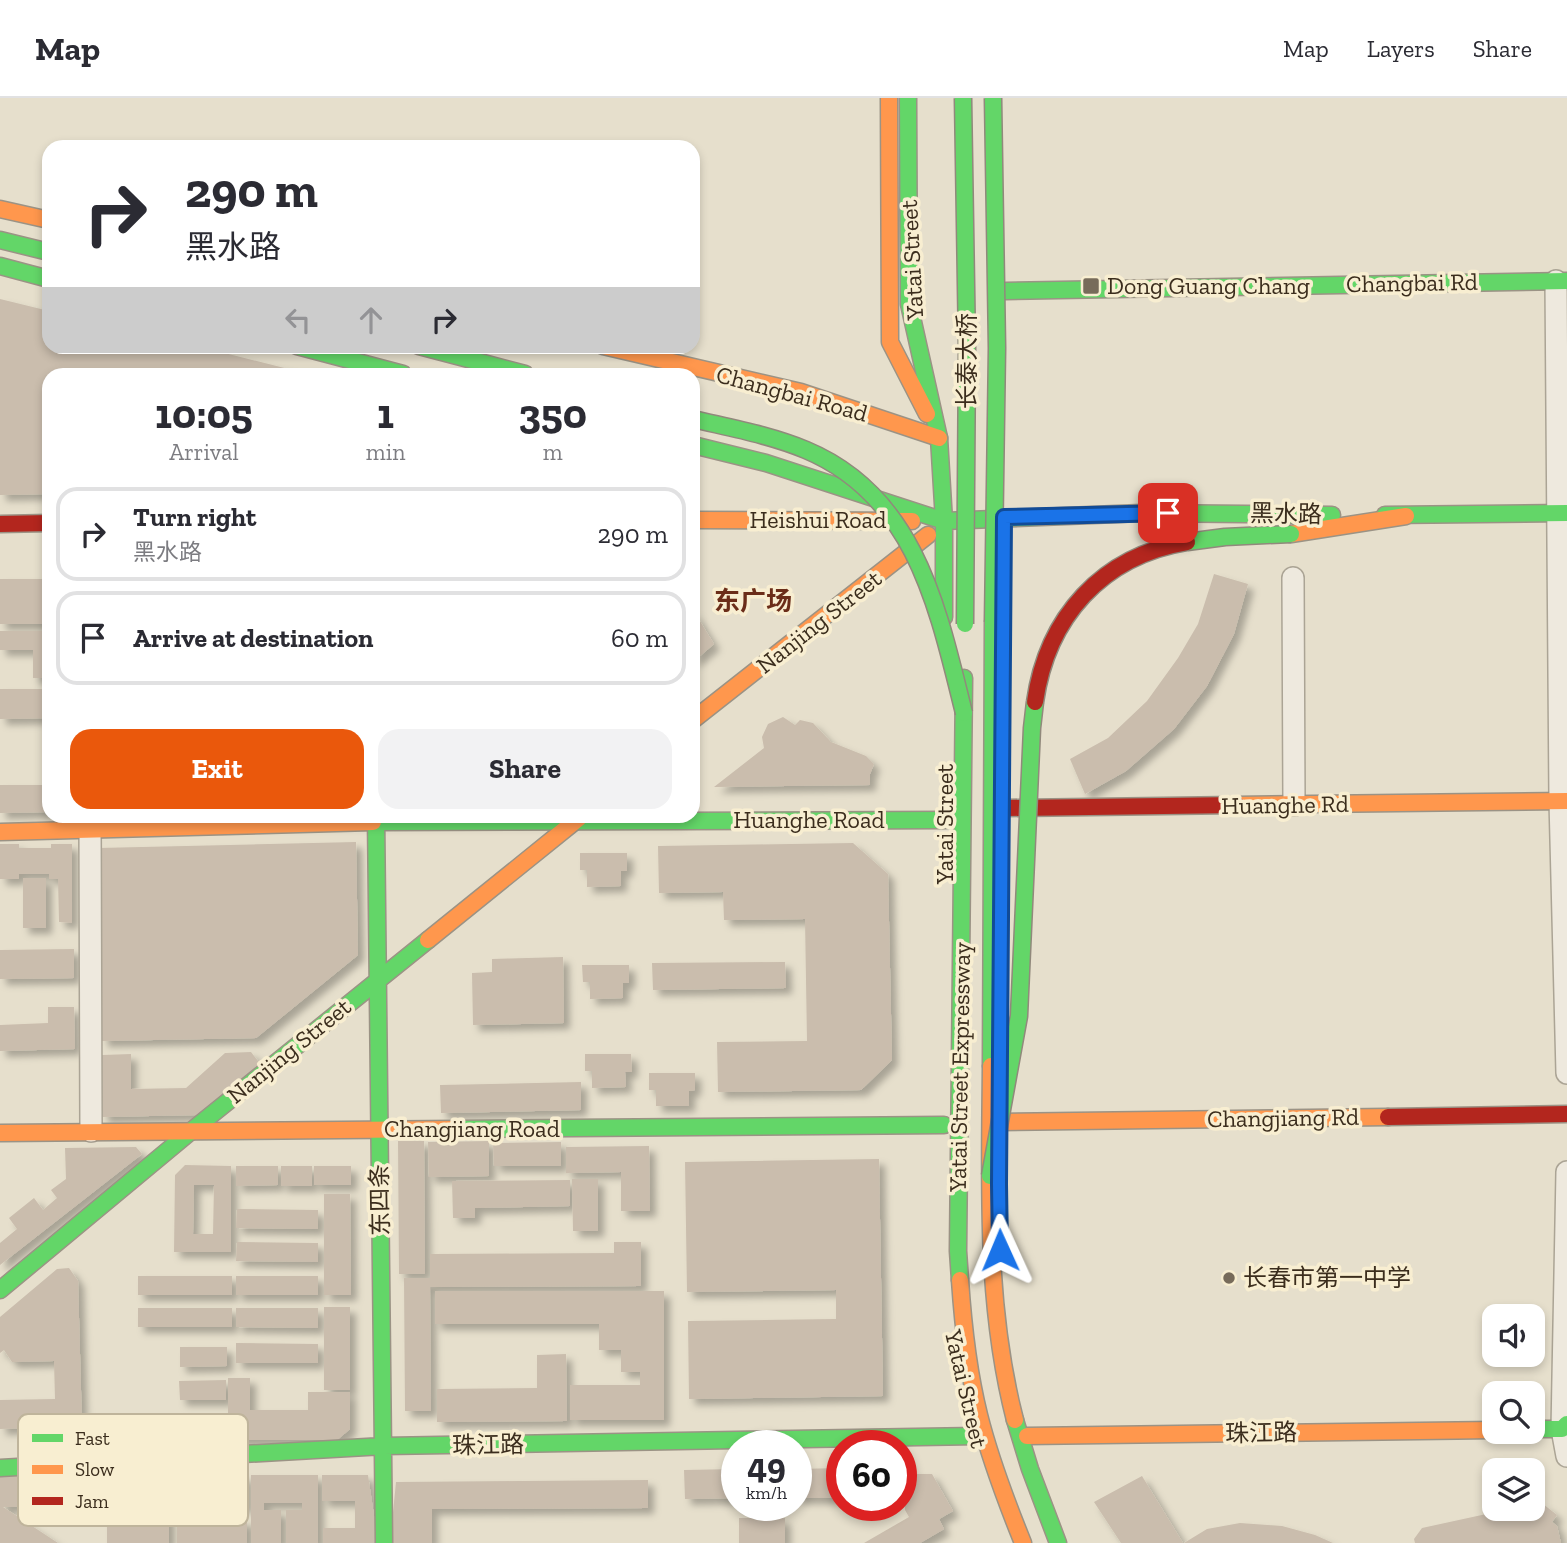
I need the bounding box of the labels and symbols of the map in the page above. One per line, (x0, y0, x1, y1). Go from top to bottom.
street label: Yatai Street (894, 199, 929, 322)
street label: Changbai Rd (1346, 267, 1478, 298)
place label: Dong Guang Chang (1107, 271, 1310, 300)
marker: Dong Guang Chang (1081, 276, 1101, 296)
street label: 长泰大桥 (952, 313, 981, 409)
street label: Changbai Road (713, 359, 871, 428)
pin (1138, 483, 1198, 543)
street label: 黑水路 (1250, 498, 1322, 529)
street label: Heishui Road (750, 505, 886, 534)
street label: Nanjing Street (750, 564, 887, 679)
district label: 东广场 (714, 585, 792, 617)
street label: Yatai Street (930, 764, 959, 885)
street label: Huanghe Rd (1221, 789, 1349, 820)
street label: Huanghe Road (733, 805, 885, 834)
street label: Yatai Street Expressway (943, 941, 976, 1193)
street label: Nanjing Street (221, 992, 356, 1109)
street label: Changjiang Rd (1207, 1102, 1359, 1133)
street label: Changjiang Road (384, 1114, 560, 1143)
street label: 东四条 (364, 1164, 395, 1236)
position arrow (963, 1213, 1037, 1287)
place label: 长春市第一中学 (1243, 1263, 1411, 1292)
marker: 长春市第一中学 (1221, 1270, 1237, 1286)
street label: Yatai Street (939, 1326, 994, 1451)
legend (18, 1414, 248, 1526)
street label: 珠江路 (1225, 1417, 1297, 1448)
text: Fast (75, 1427, 110, 1450)
street label: 珠江路 (452, 1429, 524, 1460)
speed limit sign: 60 (826, 1430, 917, 1521)
text: Slow (75, 1458, 115, 1481)
text: Jam (75, 1490, 109, 1513)

